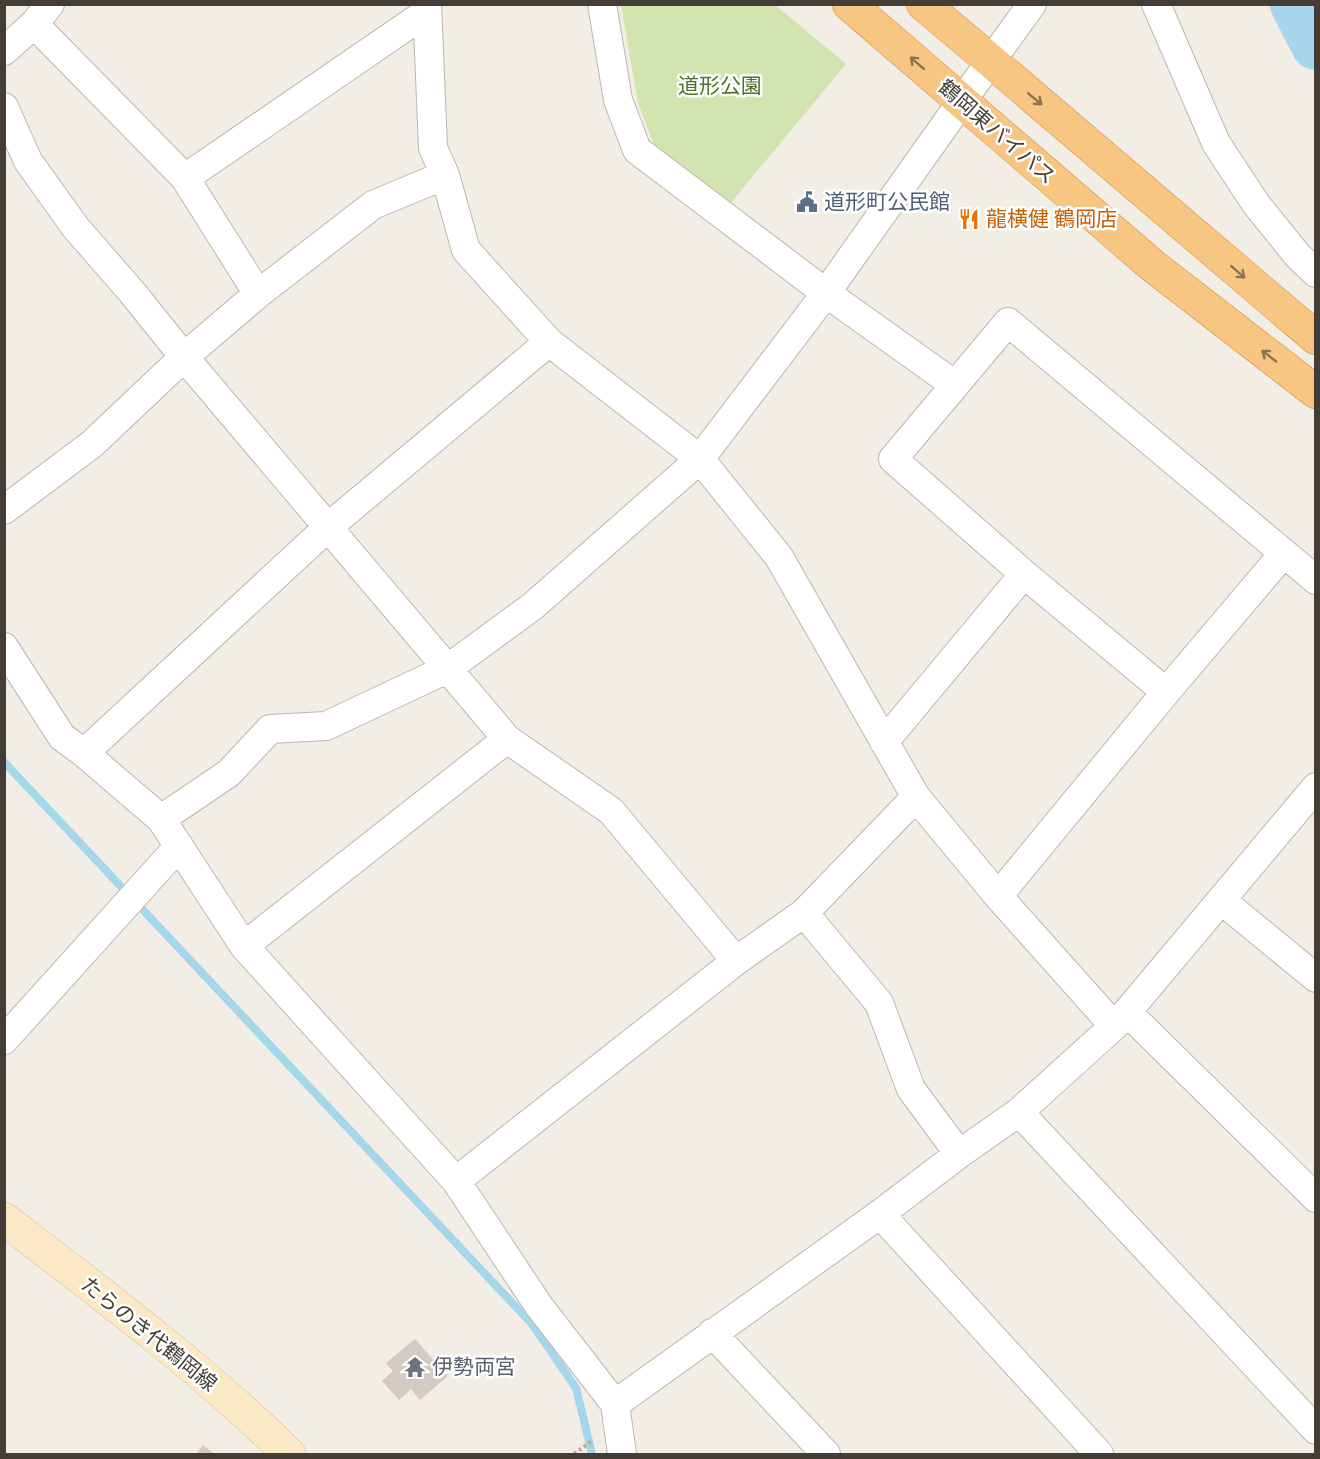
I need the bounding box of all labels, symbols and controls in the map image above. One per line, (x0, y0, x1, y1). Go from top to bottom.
one-way arrow (910, 56, 925, 70)
park label: 道形公園 (678, 74, 762, 98)
street label: 鶴岡東バイパス (934, 75, 1060, 189)
one-way arrow (1027, 92, 1042, 106)
public building icon: 道形町公民館 (795, 190, 819, 214)
place label: 道形町公民館 (824, 190, 950, 214)
restaurant icon: 龍横健 鶴岡店 (957, 207, 981, 231)
place label: 龍横健 鶴岡店 (986, 207, 1117, 231)
one-way arrow (1230, 265, 1245, 279)
one-way arrow (1262, 350, 1278, 363)
street label: たらのき代鶴岡線 (76, 1272, 222, 1396)
temple icon: 伊勢両宮 (403, 1355, 427, 1379)
place label: 伊勢両宮 (432, 1355, 516, 1379)

